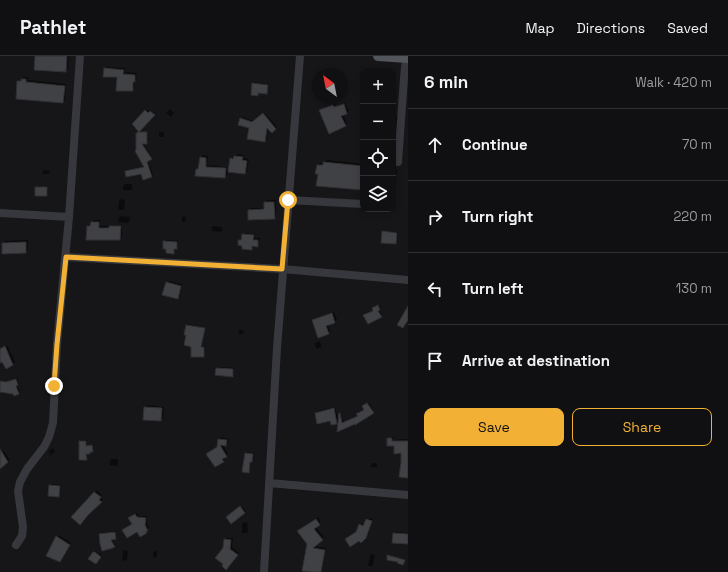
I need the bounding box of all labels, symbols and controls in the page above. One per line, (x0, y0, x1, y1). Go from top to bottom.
text: Pathlet (20, 15, 86, 40)
text: Map (525, 19, 555, 37)
text: Directions (577, 19, 645, 37)
text: Saved (667, 19, 708, 37)
north arrow (312, 68, 348, 104)
map controls (360, 68, 396, 212)
button: + (360, 68, 396, 104)
text: 6 min (424, 71, 468, 93)
text: Walk · 420 m (635, 74, 712, 91)
button: − (360, 104, 396, 140)
icon: ahead (424, 134, 446, 156)
text: Continue (462, 135, 528, 154)
text: 70 m (682, 136, 712, 153)
button: locate (360, 140, 396, 176)
button: layers (360, 176, 396, 212)
route start (279, 191, 297, 209)
icon: right (424, 206, 446, 228)
text: Turn right (462, 207, 533, 226)
text: 220 m (673, 208, 712, 225)
icon: left (424, 278, 446, 300)
text: Turn left (462, 279, 524, 298)
text: 130 m (676, 280, 712, 297)
icon: arrive (424, 350, 446, 372)
text: Arrive at destination (462, 351, 610, 370)
route end (45, 377, 63, 395)
button: Save (424, 408, 564, 446)
button: Share (572, 408, 712, 446)

